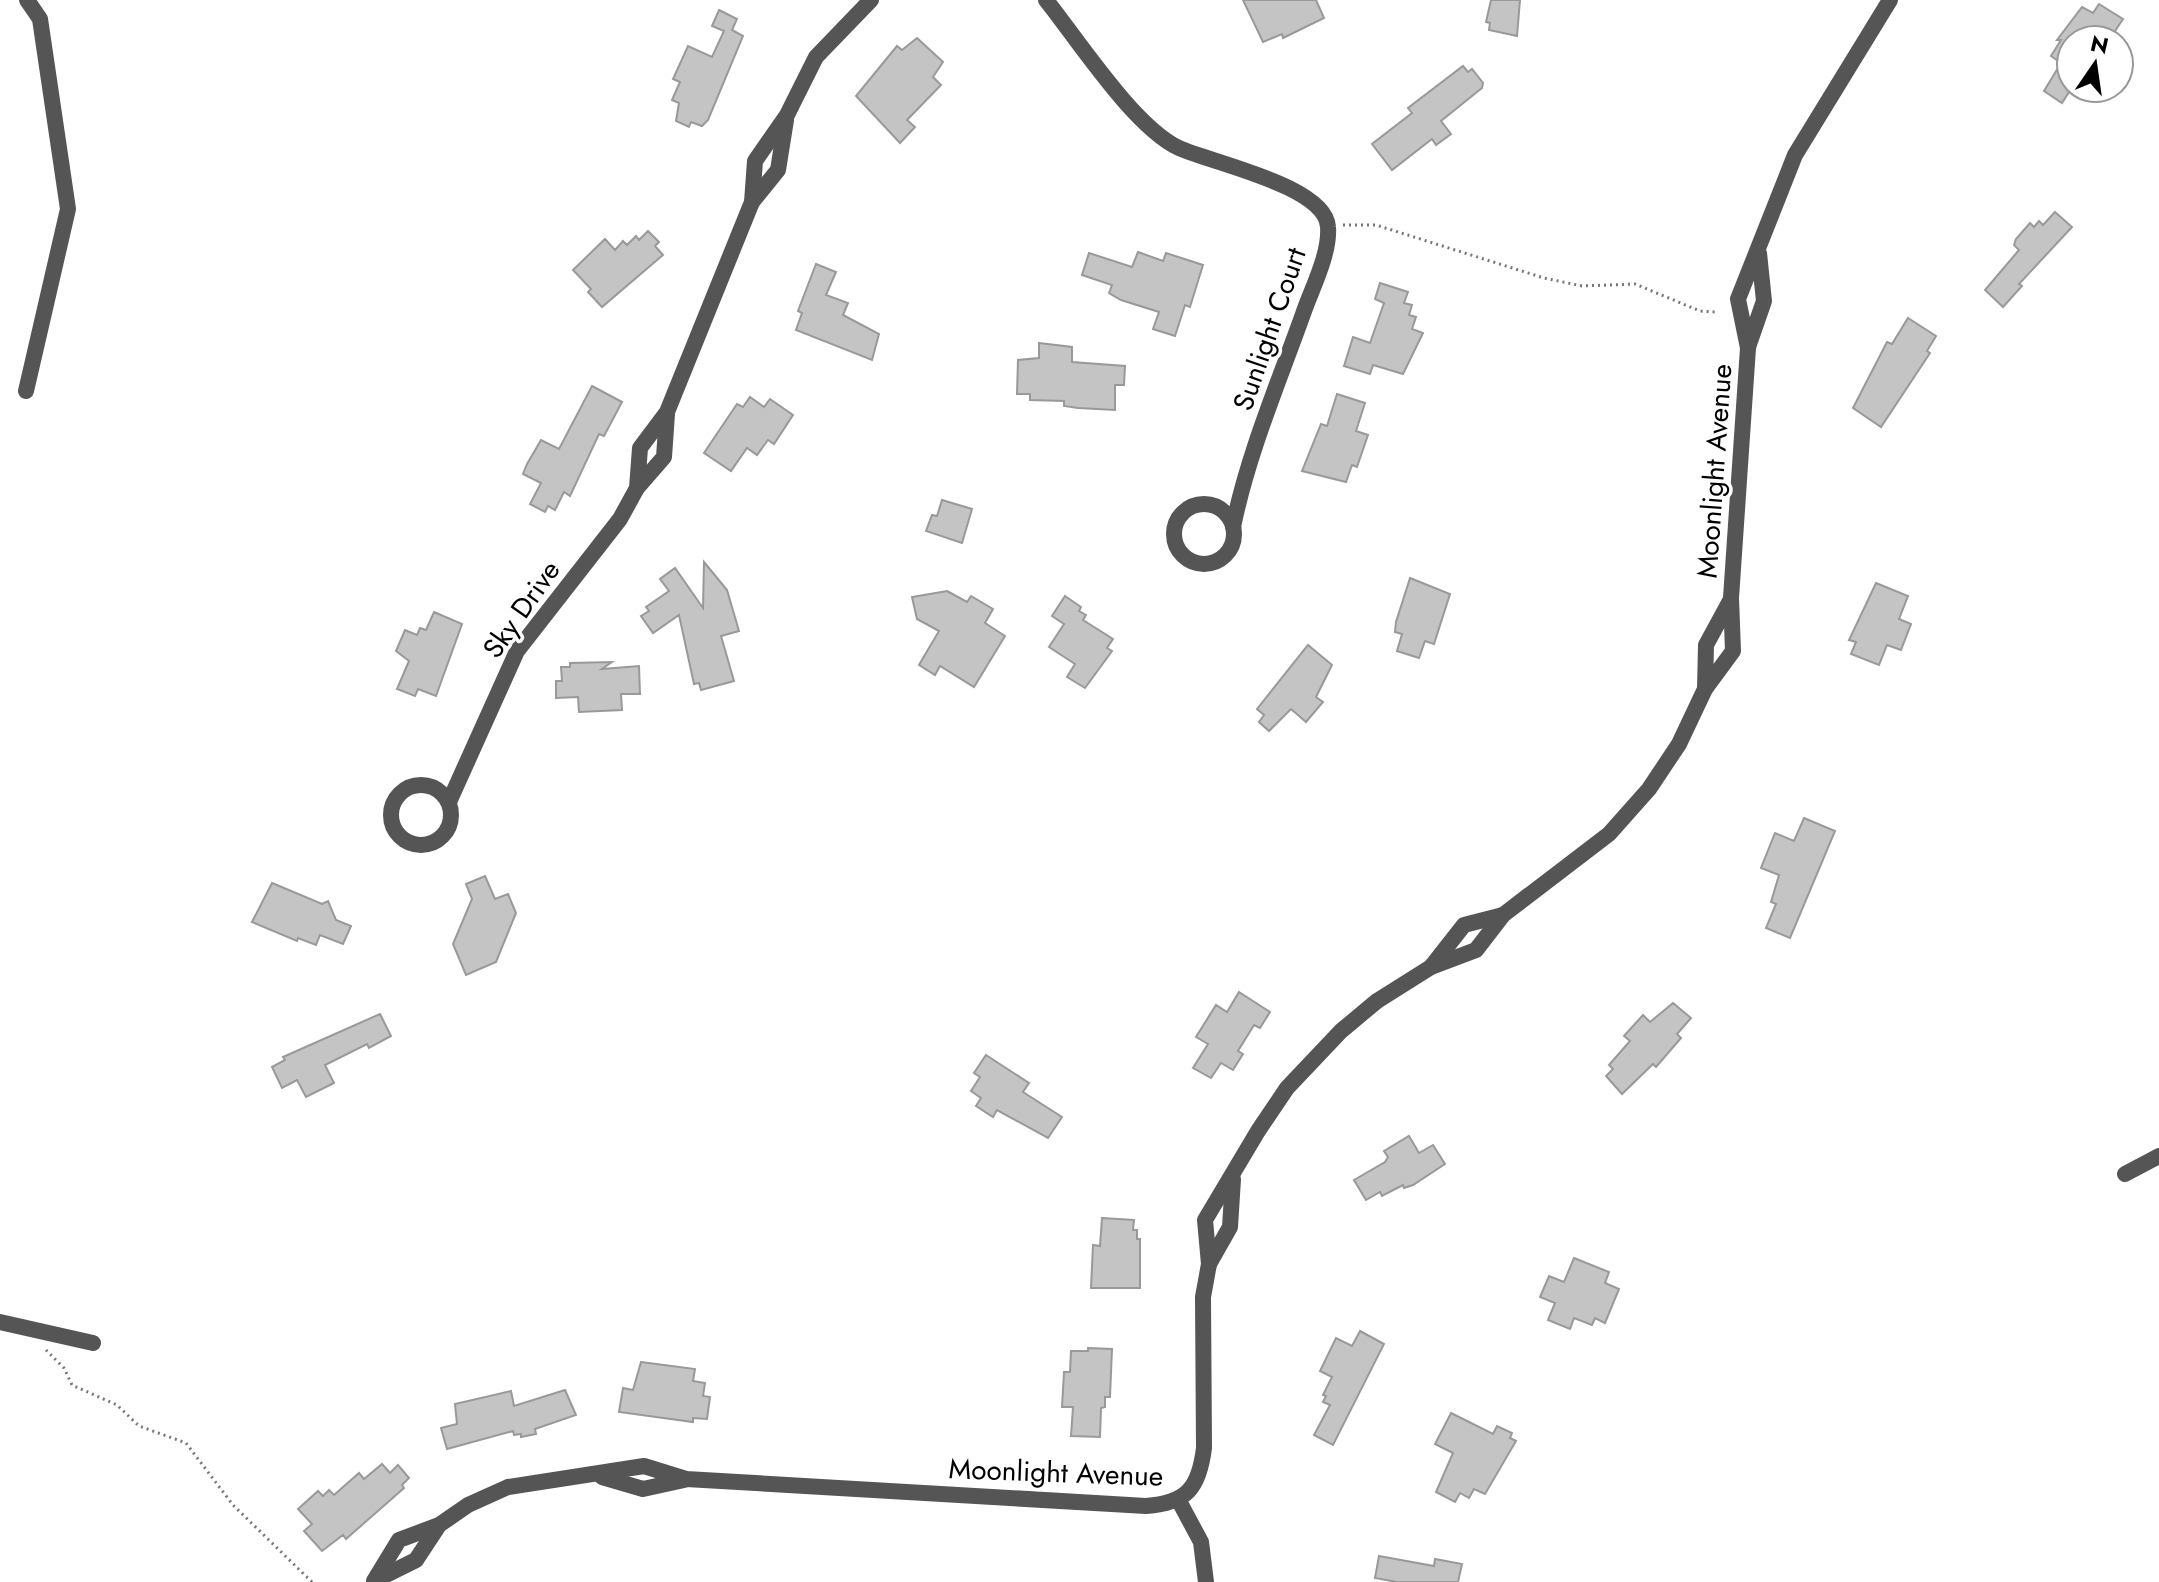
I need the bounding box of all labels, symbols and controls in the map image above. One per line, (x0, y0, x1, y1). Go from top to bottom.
north arrow (2055, 24, 2135, 104)
text: N (2087, 27, 2112, 62)
street label: Sunlight Court (1222, 242, 1317, 416)
street label: Moonlight Avenue (1687, 363, 1742, 580)
street label: Sky Drive (473, 552, 570, 667)
street label: Moonlight Avenue (948, 1448, 1164, 1497)

